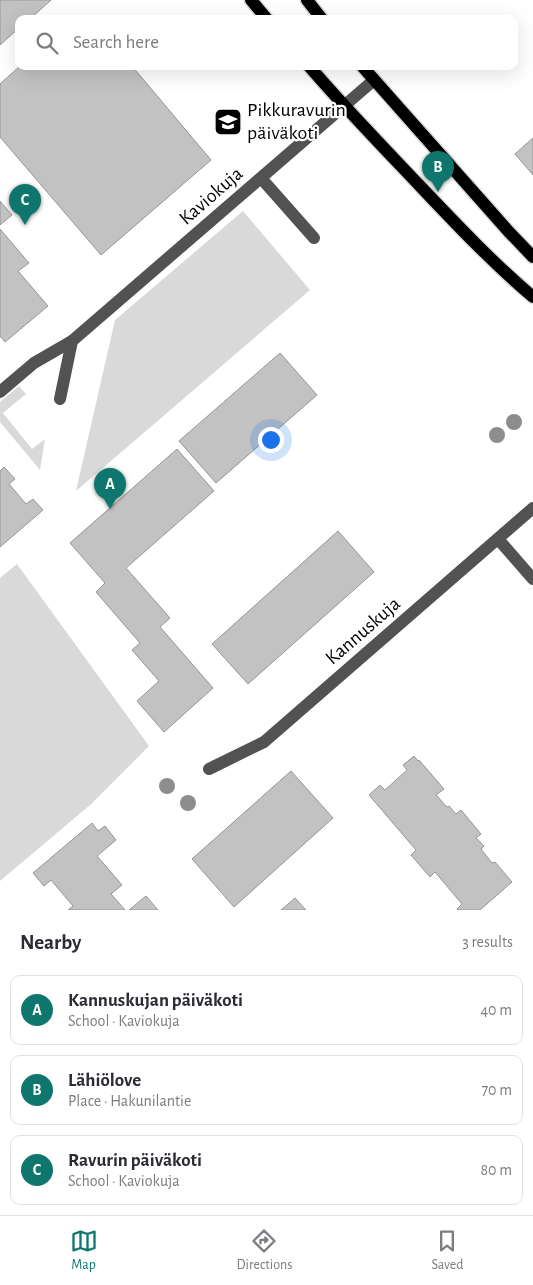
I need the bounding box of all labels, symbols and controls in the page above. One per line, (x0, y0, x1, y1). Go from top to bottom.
search box (15, 15, 518, 70)
icon: search (33, 29, 61, 57)
text: Search here (73, 33, 159, 52)
place label: Pikkuravurin päiväkoti (247, 100, 346, 143)
school or university icon: Pikkuravurin päiväkoti (213, 107, 243, 137)
pin: B (422, 151, 454, 192)
street label: Kaviokuja (175, 163, 247, 229)
pin: C (9, 184, 41, 225)
your location (258, 427, 284, 453)
pin: A (94, 468, 126, 509)
street label: Kannuskuja (322, 593, 404, 669)
text: Nearby (20, 932, 81, 953)
text: 3 results (462, 934, 513, 950)
text: Kannuskujan päiväkoti (68, 991, 243, 1010)
text: A (32, 1002, 42, 1018)
text: 40 m (480, 1002, 512, 1018)
text: School · Kaviokuja (68, 1013, 180, 1029)
text: Lähiölove (68, 1071, 141, 1090)
text: B (32, 1082, 42, 1098)
text: 70 m (481, 1082, 512, 1098)
text: Place · Hakunilantie (68, 1093, 191, 1109)
text: Ravurin päiväkoti (68, 1151, 202, 1170)
text: C (33, 1162, 41, 1178)
text: 80 m (481, 1162, 512, 1178)
text: School · Kaviokuja (68, 1173, 180, 1189)
tab: Map (70, 1227, 98, 1274)
tab: Directions (237, 1227, 292, 1274)
tab: Saved (431, 1227, 463, 1274)

